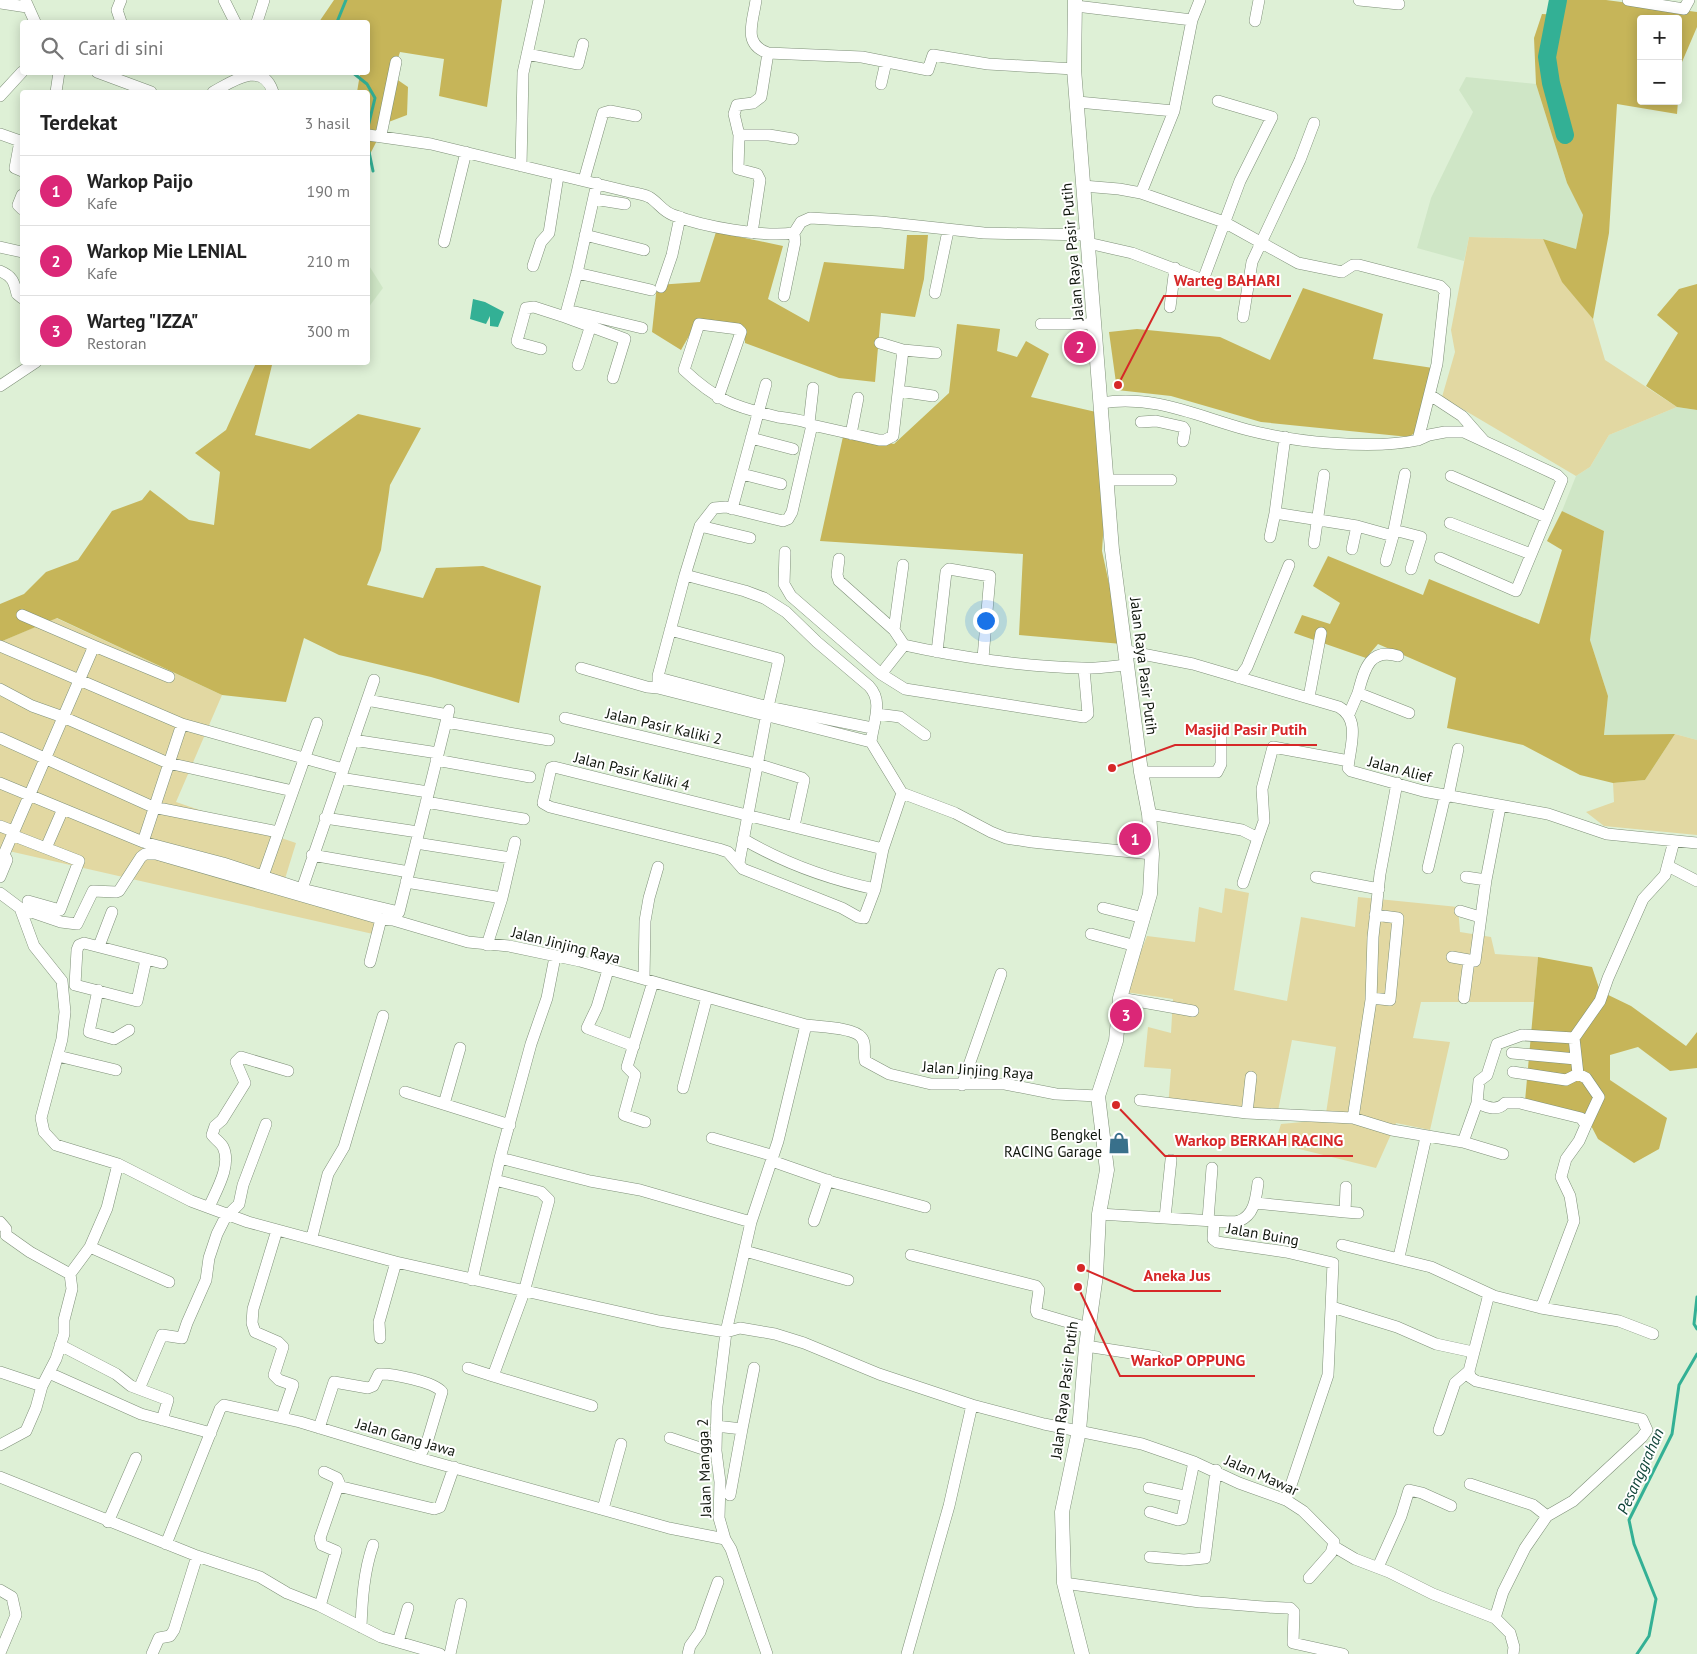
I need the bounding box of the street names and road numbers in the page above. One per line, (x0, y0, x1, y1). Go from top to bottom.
street label: Jalan Raya Pasir Putih (1057, 182, 1088, 323)
street label: Jalan Raya Pasir Putih (1126, 595, 1162, 736)
street label: Jalan Pasir Kaliki 2 (603, 703, 724, 749)
street label: Jalan Pasir Kaliki 4 (571, 747, 692, 795)
street label: Jalan Alief (1365, 751, 1435, 787)
street label: Jalan Jinjing Raya (509, 922, 622, 968)
street label: Jalan Jinjing Raya (921, 1057, 1034, 1083)
street label: Jalan Buing (1224, 1218, 1301, 1250)
street label: Jalan Raya Pasir Putih (1046, 1320, 1082, 1461)
street label: Jalan Gang Jawa (353, 1413, 458, 1460)
street label: Jalan Mangga 2 (693, 1418, 715, 1519)
street label: Jalan Mawar (1221, 1450, 1302, 1500)

